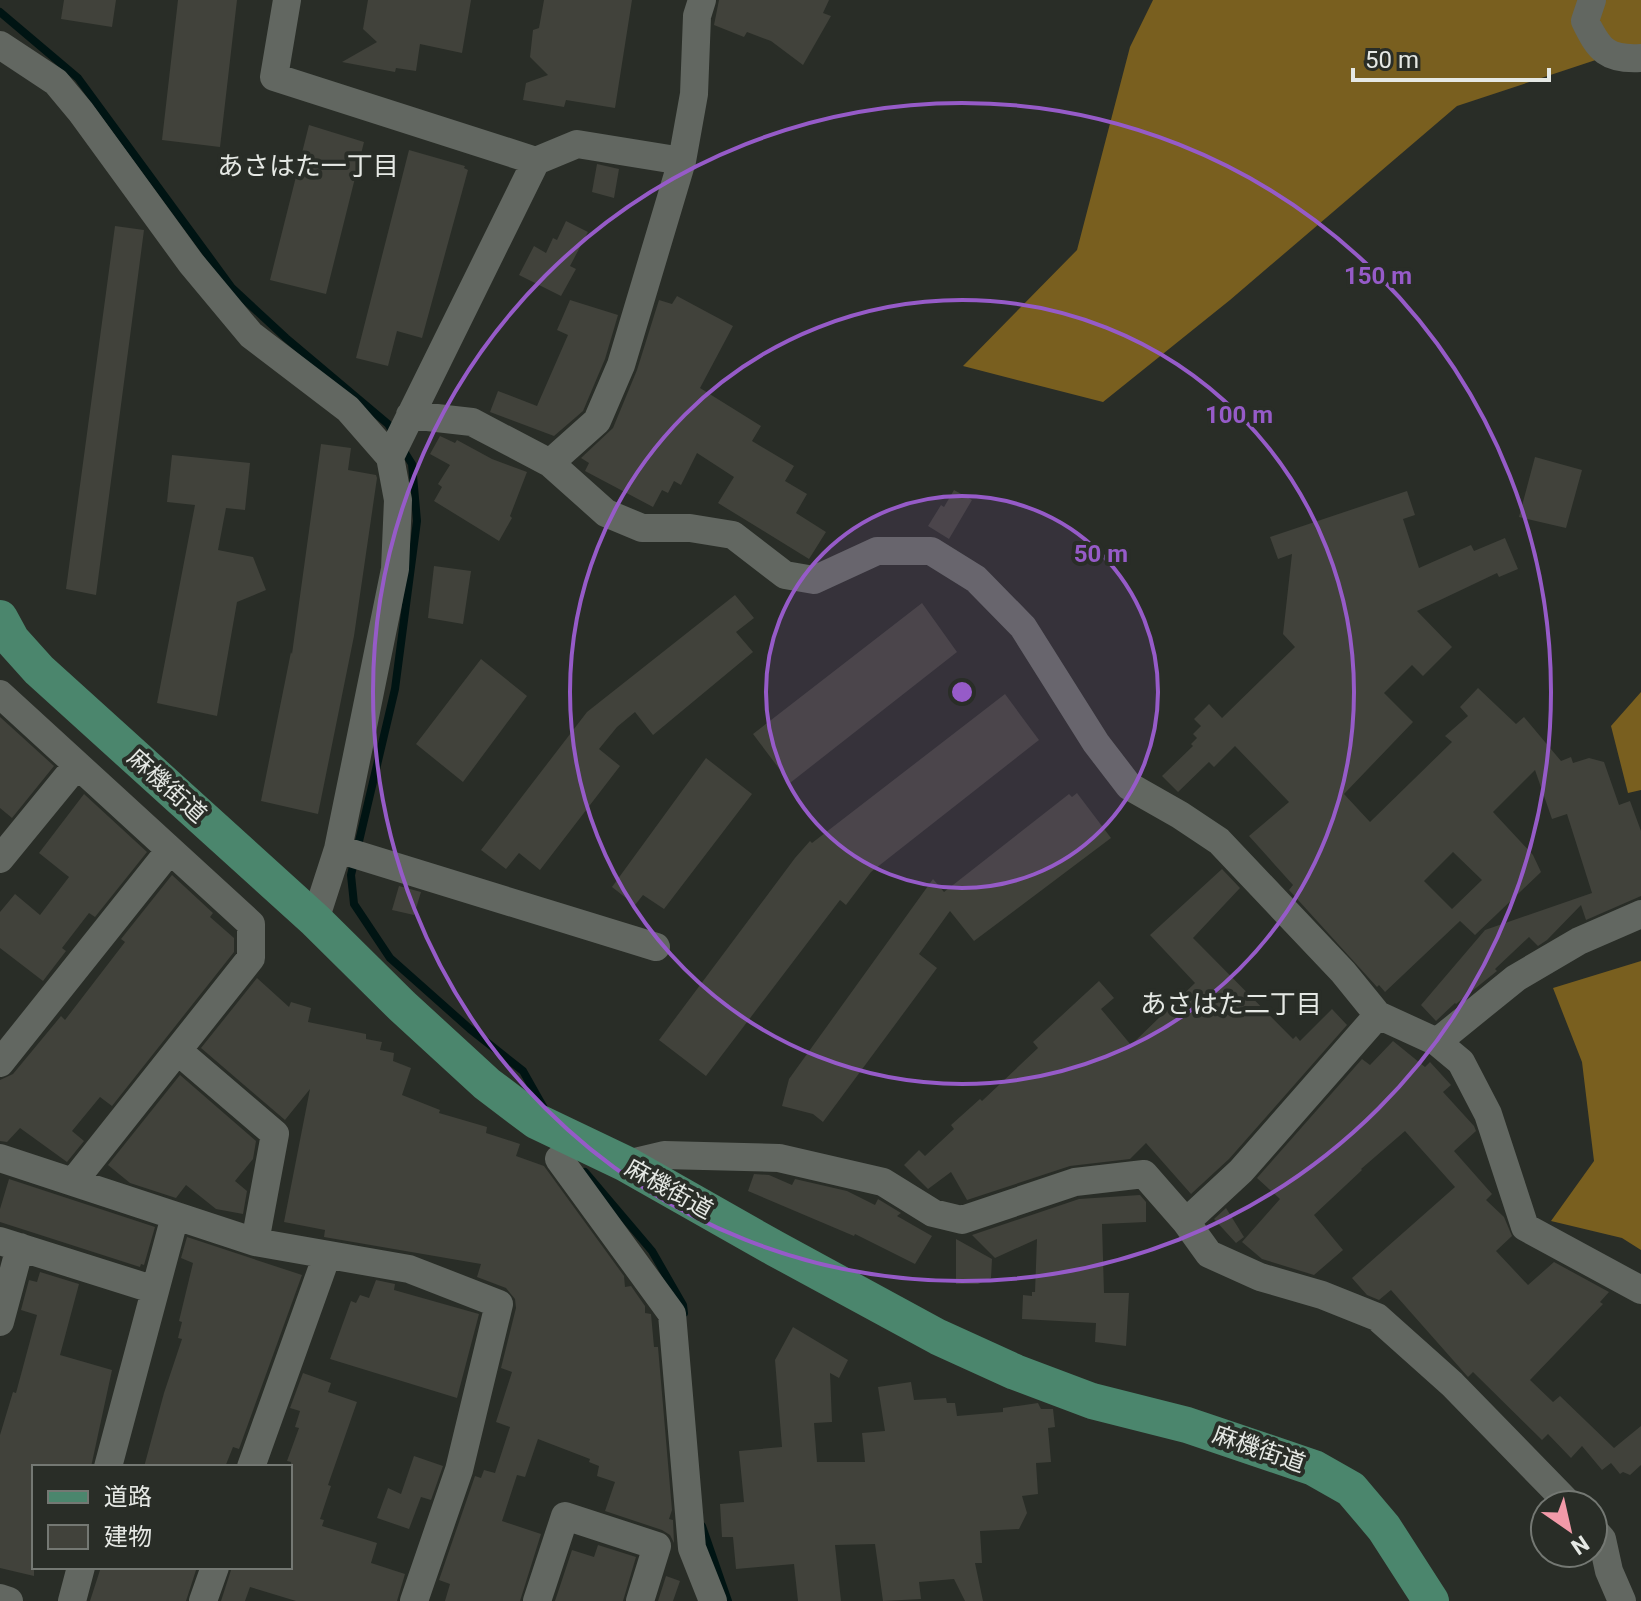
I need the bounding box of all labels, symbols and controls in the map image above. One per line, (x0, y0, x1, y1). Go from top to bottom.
scale bar (1353, 32, 1549, 82)
text: 50 m (1365, 46, 1419, 74)
district label: あさはた一丁目 (217, 151, 399, 181)
text: 150 m (1344, 262, 1412, 290)
text: 100 m (1205, 401, 1273, 429)
text: 50 m (1074, 540, 1128, 568)
centre of rings (948, 678, 976, 706)
street label: 麻機街道 (122, 743, 212, 829)
district label: あさはた二丁目 (1140, 989, 1322, 1019)
street label: 麻機街道 (620, 1153, 718, 1225)
street label: 麻機街道 (1209, 1420, 1309, 1478)
legend (32, 1465, 292, 1569)
text: 道路 (104, 1483, 152, 1511)
north arrow (1529, 1489, 1609, 1569)
text: 建物 (104, 1523, 152, 1551)
text: N (1566, 1530, 1593, 1560)

